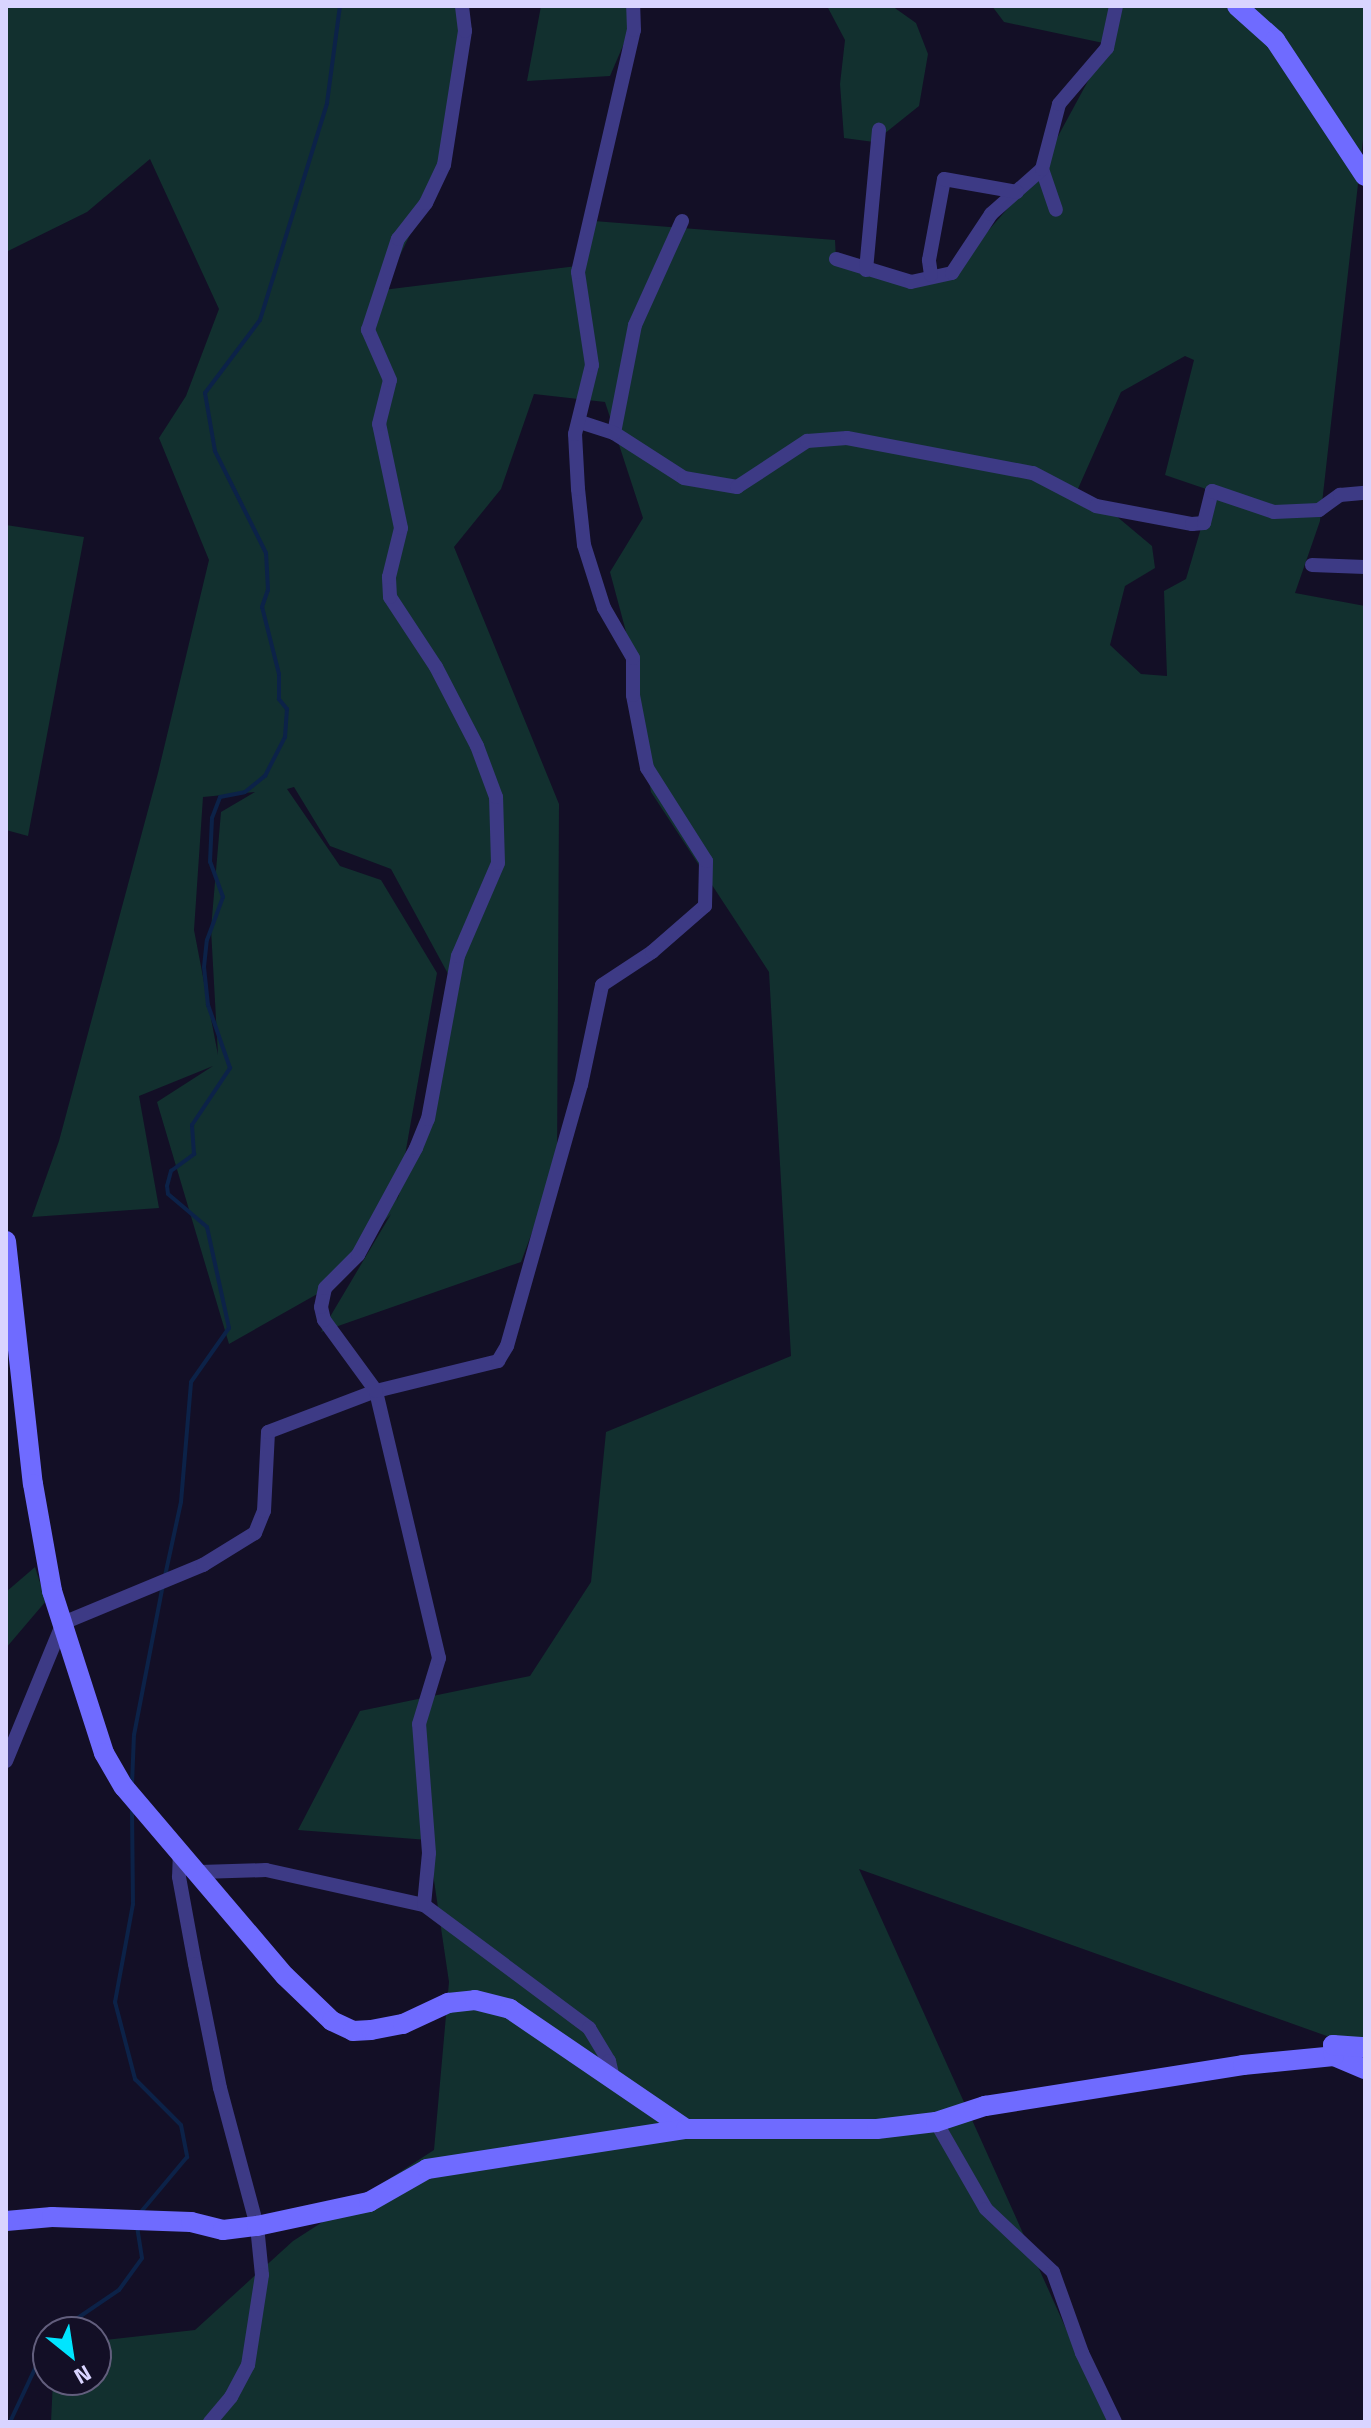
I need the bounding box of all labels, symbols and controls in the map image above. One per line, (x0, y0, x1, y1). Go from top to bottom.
north arrow (32, 2316, 112, 2396)
text: N (68, 2357, 98, 2394)

